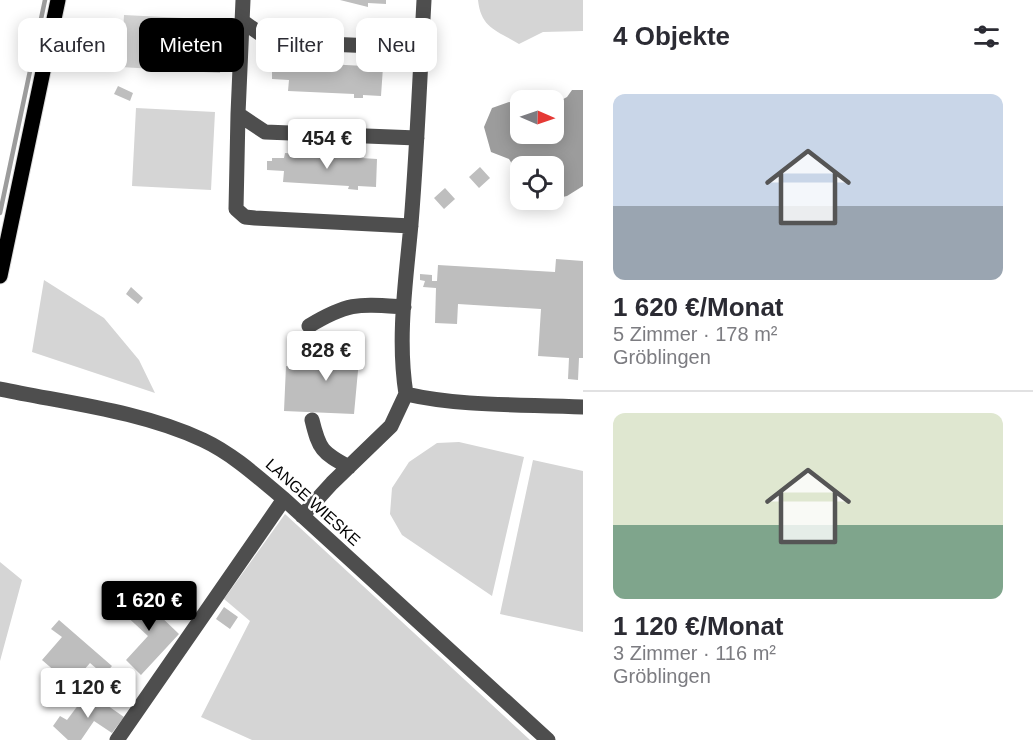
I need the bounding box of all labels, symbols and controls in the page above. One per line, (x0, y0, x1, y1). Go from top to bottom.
chip: Kaufen (18, 18, 127, 72)
chip: Mieten (139, 18, 244, 72)
chip: Filter (256, 18, 344, 72)
chip: Neu (356, 18, 437, 72)
icon: filters (970, 20, 1003, 53)
text: 4 Objekte (613, 21, 730, 51)
north arrow (510, 90, 564, 144)
map controls (510, 90, 564, 210)
pin: 454 € (285, 119, 369, 170)
text: 454 € (302, 127, 352, 149)
icon: home (754, 133, 862, 241)
button: locate (510, 156, 564, 210)
text: 1 620 €/Monat (613, 292, 784, 322)
text: 5 Zimmer · 178 m² (613, 323, 777, 345)
pin: 828 € (284, 331, 368, 382)
text: 828 € (301, 339, 351, 361)
text: Gröblingen (613, 346, 711, 368)
icon: home (754, 452, 862, 560)
street label: LANGE WIESKE (262, 455, 364, 549)
pin: 1 620 € (94, 581, 204, 632)
text: 1 620 € (116, 589, 182, 611)
text: 1 120 €/Monat (613, 611, 784, 641)
text: 3 Zimmer · 116 m² (613, 642, 776, 664)
text: Gröblingen (613, 665, 711, 687)
pin: 1 120 € (33, 668, 143, 719)
text: 1 120 € (55, 676, 121, 698)

